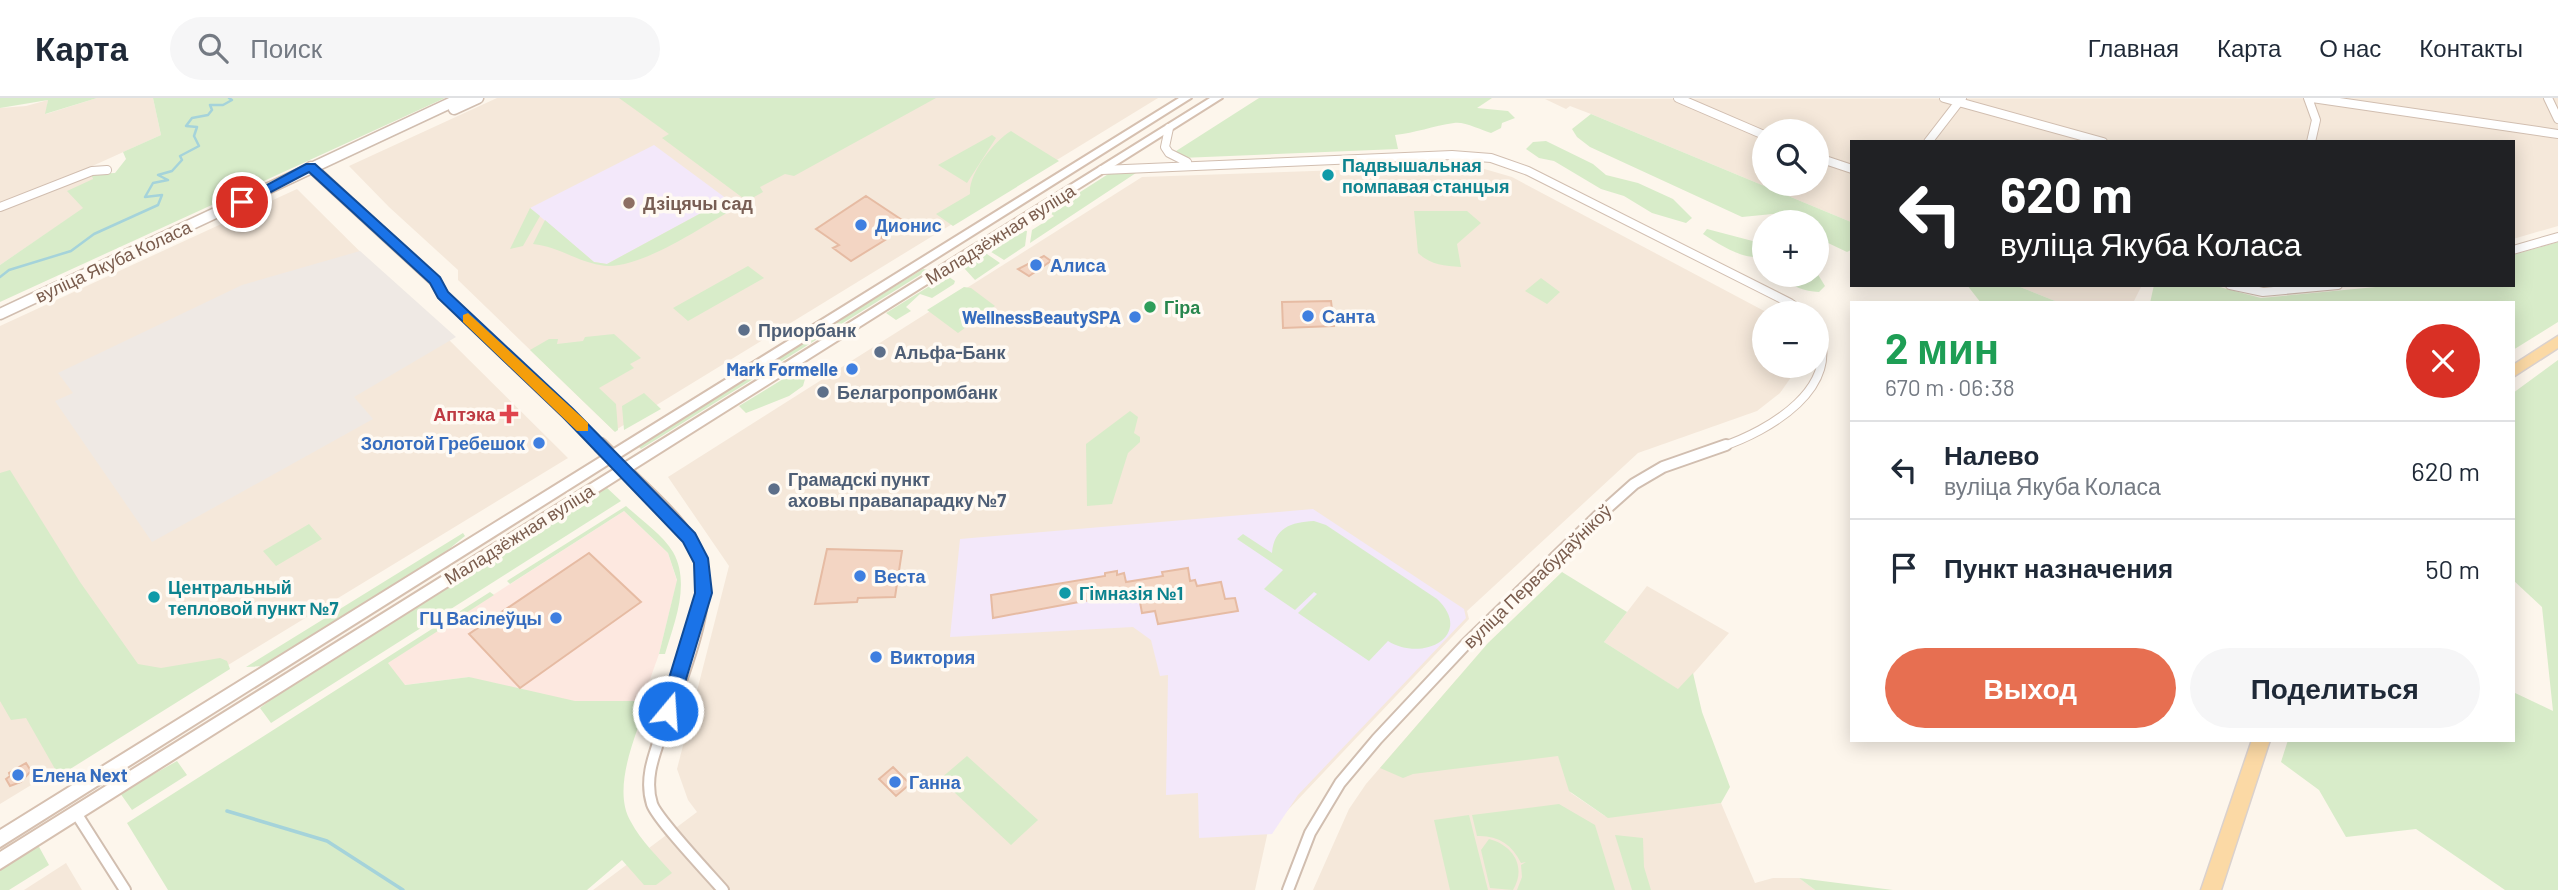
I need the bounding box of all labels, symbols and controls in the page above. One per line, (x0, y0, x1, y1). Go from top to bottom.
search box (170, 17, 660, 80)
text: Карта (35, 28, 128, 68)
icon: search (194, 29, 232, 67)
text: Поиск (250, 32, 322, 63)
text: Главная (2088, 33, 2179, 62)
text: Карта (2217, 33, 2281, 62)
text: О нас (2319, 33, 2381, 62)
text: Контакты (2419, 33, 2523, 62)
map controls (1752, 119, 1829, 378)
button: search (1752, 119, 1829, 196)
place label: Падвышальная помпавая станцыя (1342, 154, 1509, 197)
text: 620 m (2000, 164, 2132, 223)
marker: Падвышальная помпавая станцыя (1320, 167, 1336, 183)
icon: left (1885, 168, 1976, 259)
pin (212, 172, 272, 232)
street label: Маладзёжная вуліца (921, 178, 1080, 289)
icon: arrive (223, 183, 261, 221)
place label: Дзіцячы сад (643, 192, 753, 214)
marker: Дзіцячы сад (621, 195, 637, 211)
button: + (1752, 210, 1829, 287)
place label: Дионис (875, 214, 942, 236)
street label: вуліца Якуба Коласа (31, 215, 195, 307)
marker: Дионис (853, 217, 869, 233)
text: вуліца Якуба Коласа (2000, 224, 2302, 262)
place label: Алиса (1050, 254, 1107, 276)
marker: Алиса (1028, 257, 1044, 273)
place label: Гіра (1164, 296, 1201, 318)
marker: Гіра (1142, 299, 1158, 315)
button: − (1752, 301, 1829, 378)
place label: Санта (1322, 305, 1376, 327)
place label: WellnessBeautySPA (962, 306, 1121, 328)
marker: Санта (1300, 308, 1316, 324)
marker: WellnessBeautySPA (1127, 309, 1143, 325)
place label: Приорбанк (758, 319, 857, 341)
marker: Приорбанк (736, 322, 752, 338)
text: 2 мин (1885, 322, 1999, 372)
button: close (2406, 324, 2480, 398)
place label: Альфа-Банк (894, 341, 1006, 363)
marker: Альфа-Банк (872, 344, 888, 360)
place label: Mark Formelle (726, 358, 838, 380)
marker: Mark Formelle (844, 361, 860, 377)
text: 670 m · 06:38 (1885, 373, 2015, 401)
place label: Белагропромбанк (837, 381, 999, 403)
marker: Белагропромбанк (815, 384, 831, 400)
place label: Аптэка (433, 403, 496, 425)
marker: Аптэка (501, 406, 517, 422)
place label: Золотой Гребешок (361, 432, 526, 454)
marker: Золотой Гребешок (531, 435, 547, 451)
text: Налево (1944, 439, 2039, 470)
icon: left (1885, 451, 1923, 489)
text: 620 m (2411, 455, 2480, 486)
place label: Грамадскі пункт аховы правапарадку №7 (788, 468, 1006, 511)
text: вуліца Якуба Коласа (1944, 472, 2161, 500)
street label: Маладзёжная вуліца (440, 478, 599, 589)
marker: Грамадскі пункт аховы правапарадку №7 (766, 481, 782, 497)
street label: вуліца Первабудаўнікоў (1458, 500, 1616, 652)
icon: arrive (1885, 549, 1923, 587)
text: Пункт назначения (1944, 552, 2173, 583)
text: 50 m (2425, 553, 2480, 584)
place label: Веста (874, 565, 927, 587)
marker: Веста (852, 568, 868, 584)
place label: Центральный тепловой пункт №7 (168, 576, 339, 619)
place label: Гімназія №1 (1079, 582, 1183, 604)
marker: Гімназія №1 (1057, 585, 1073, 601)
marker: Центральный тепловой пункт №7 (146, 589, 162, 605)
place label: ГЦ Васілеўцы (419, 607, 542, 629)
marker: ГЦ Васілеўцы (548, 610, 564, 626)
place label: Виктория (890, 646, 975, 668)
button: Выход (1885, 648, 2176, 728)
button: Поделиться (2190, 648, 2480, 728)
marker: Виктория (868, 649, 884, 665)
position arrow (631, 674, 705, 748)
place label: Елена Next (32, 764, 128, 786)
marker: Елена Next (10, 767, 26, 783)
place label: Ганна (909, 771, 962, 793)
marker: Ганна (887, 774, 903, 790)

